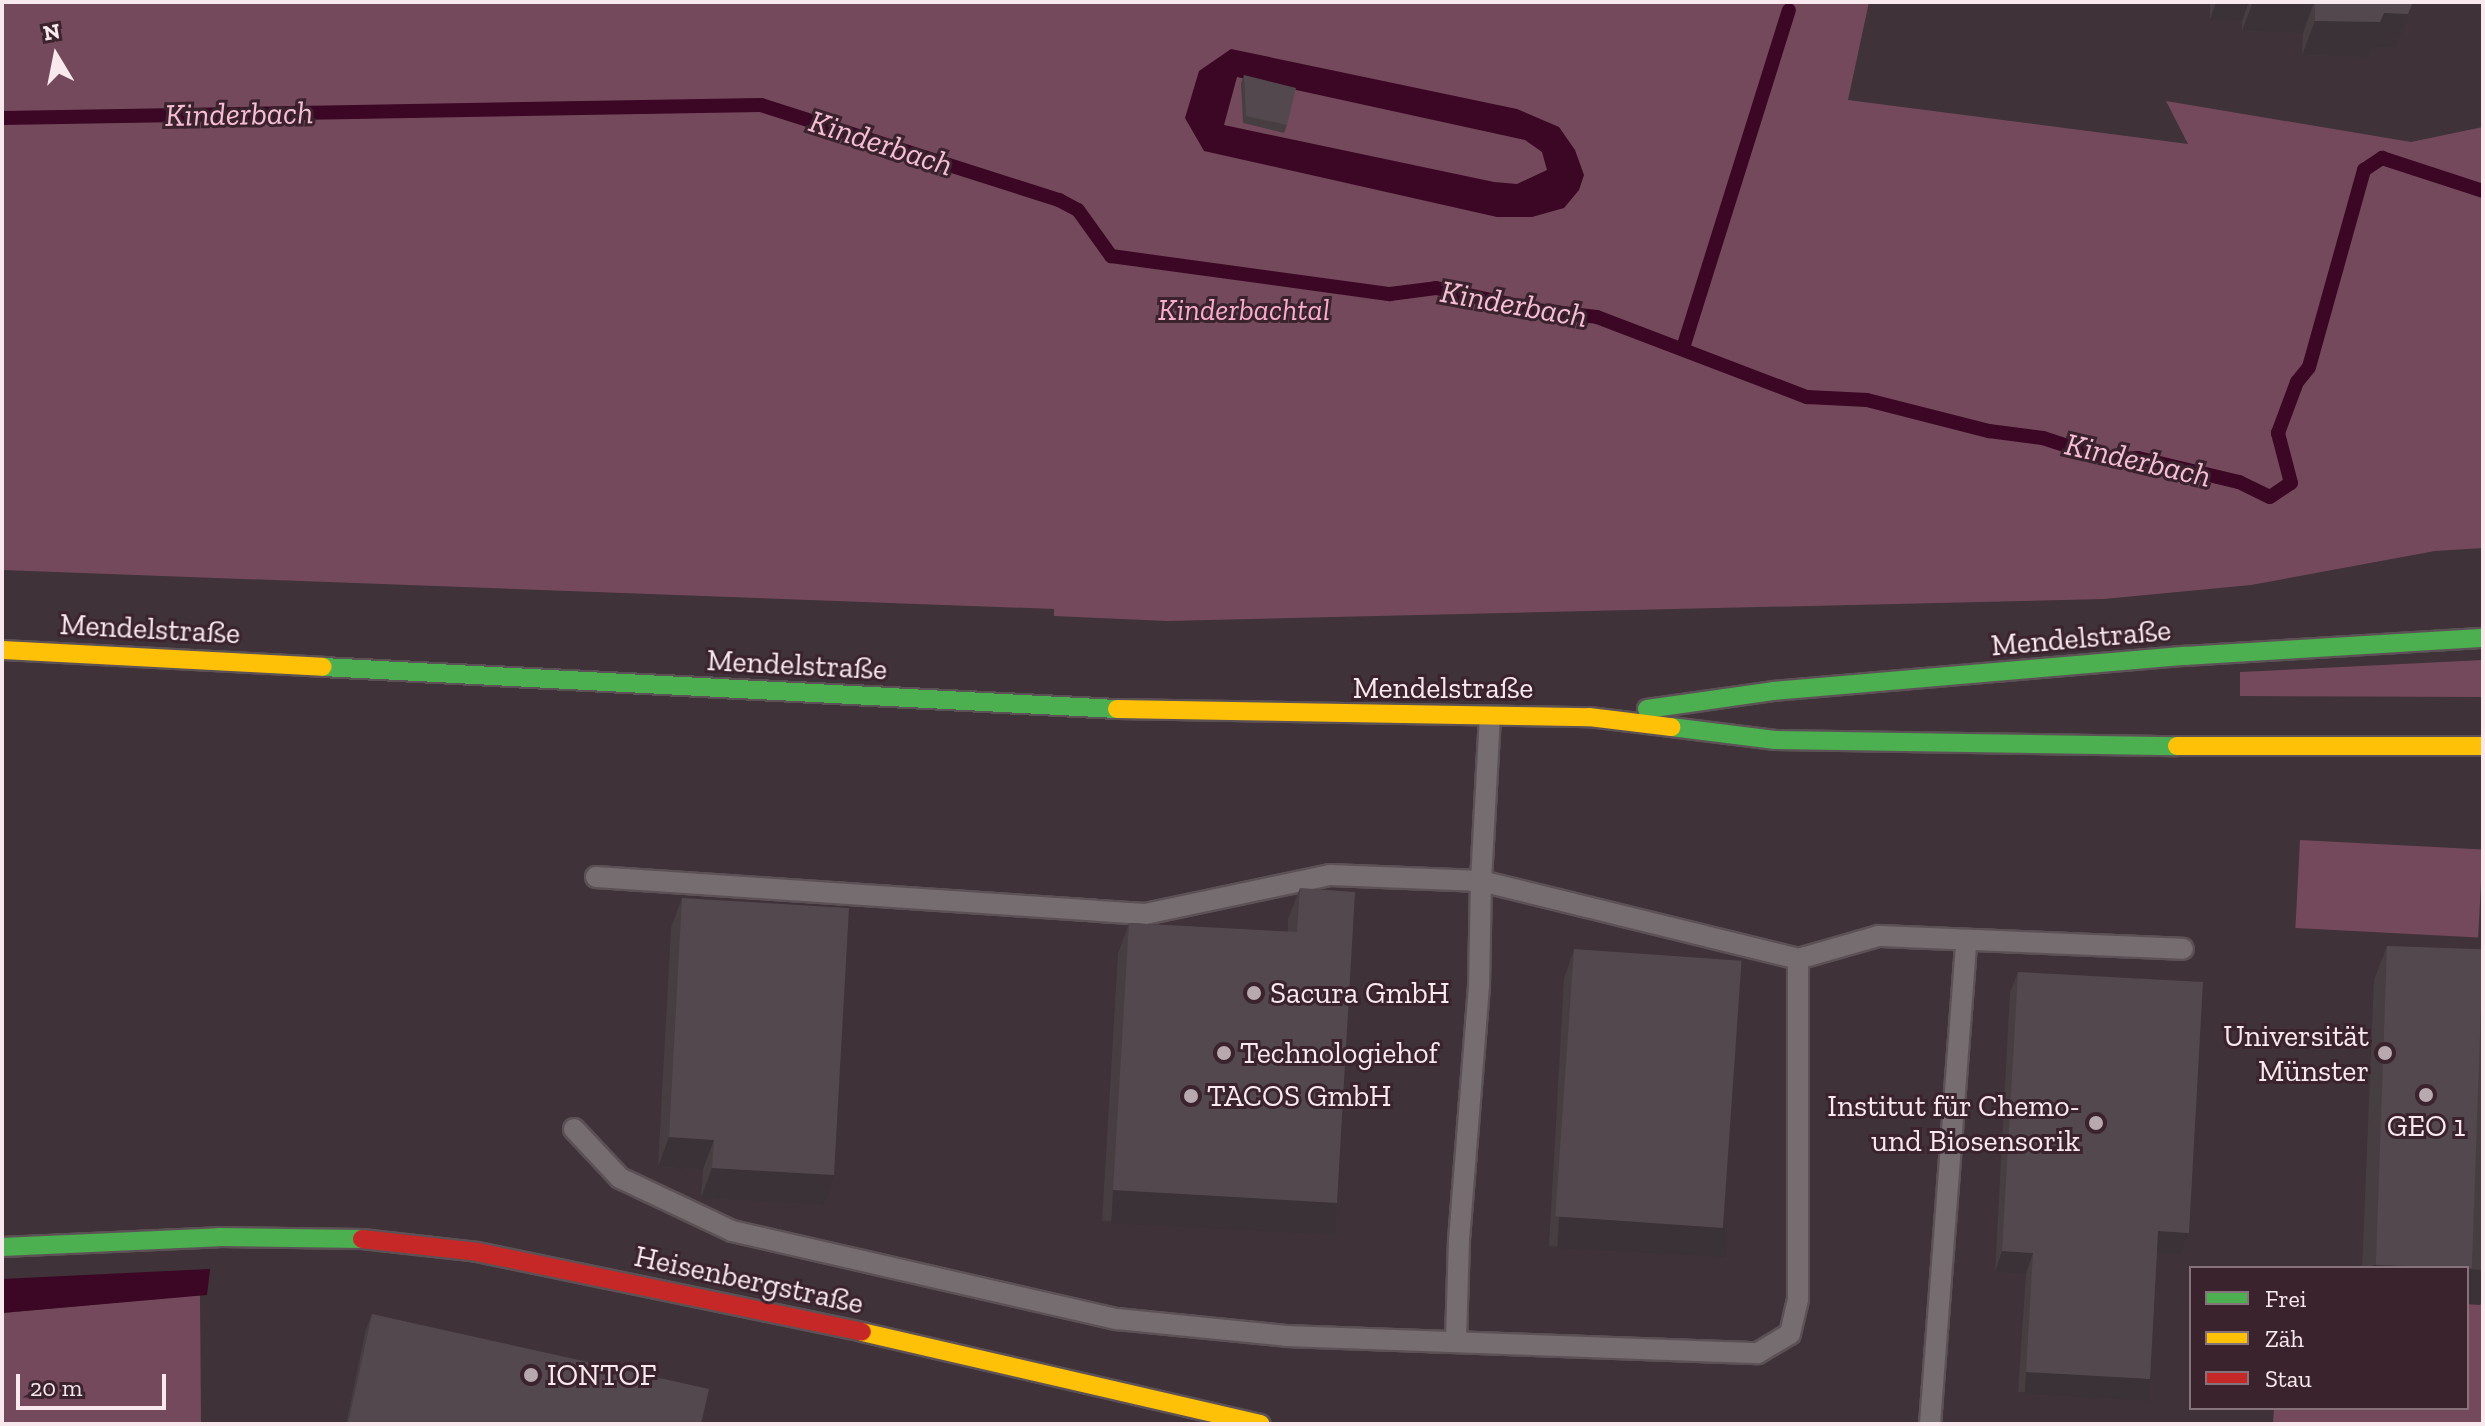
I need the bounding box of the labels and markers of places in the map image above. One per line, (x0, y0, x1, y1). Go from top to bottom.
place label: Sacura GmbH (1270, 975, 1450, 1011)
marker: Sacura GmbH (1245, 984, 1263, 1002)
place label: Universität Münster (2223, 1018, 2369, 1088)
place label: Technologiehof (1240, 1035, 1438, 1071)
marker: Technologiehof (1215, 1044, 1233, 1062)
marker: Universität Münster (2376, 1044, 2394, 1062)
place label: TACOS GmbH (1207, 1078, 1391, 1114)
marker: GEO 1 (2417, 1086, 2435, 1104)
marker: TACOS GmbH (1182, 1087, 1200, 1105)
place label: Institut für Chemo- und Biosensorik (1827, 1088, 2080, 1158)
place label: GEO 1 (2387, 1108, 2465, 1144)
marker: Institut für Chemo- und Biosensorik (2087, 1114, 2105, 1132)
place label: IONTOF (547, 1357, 657, 1393)
marker: IONTOF (522, 1366, 540, 1384)

